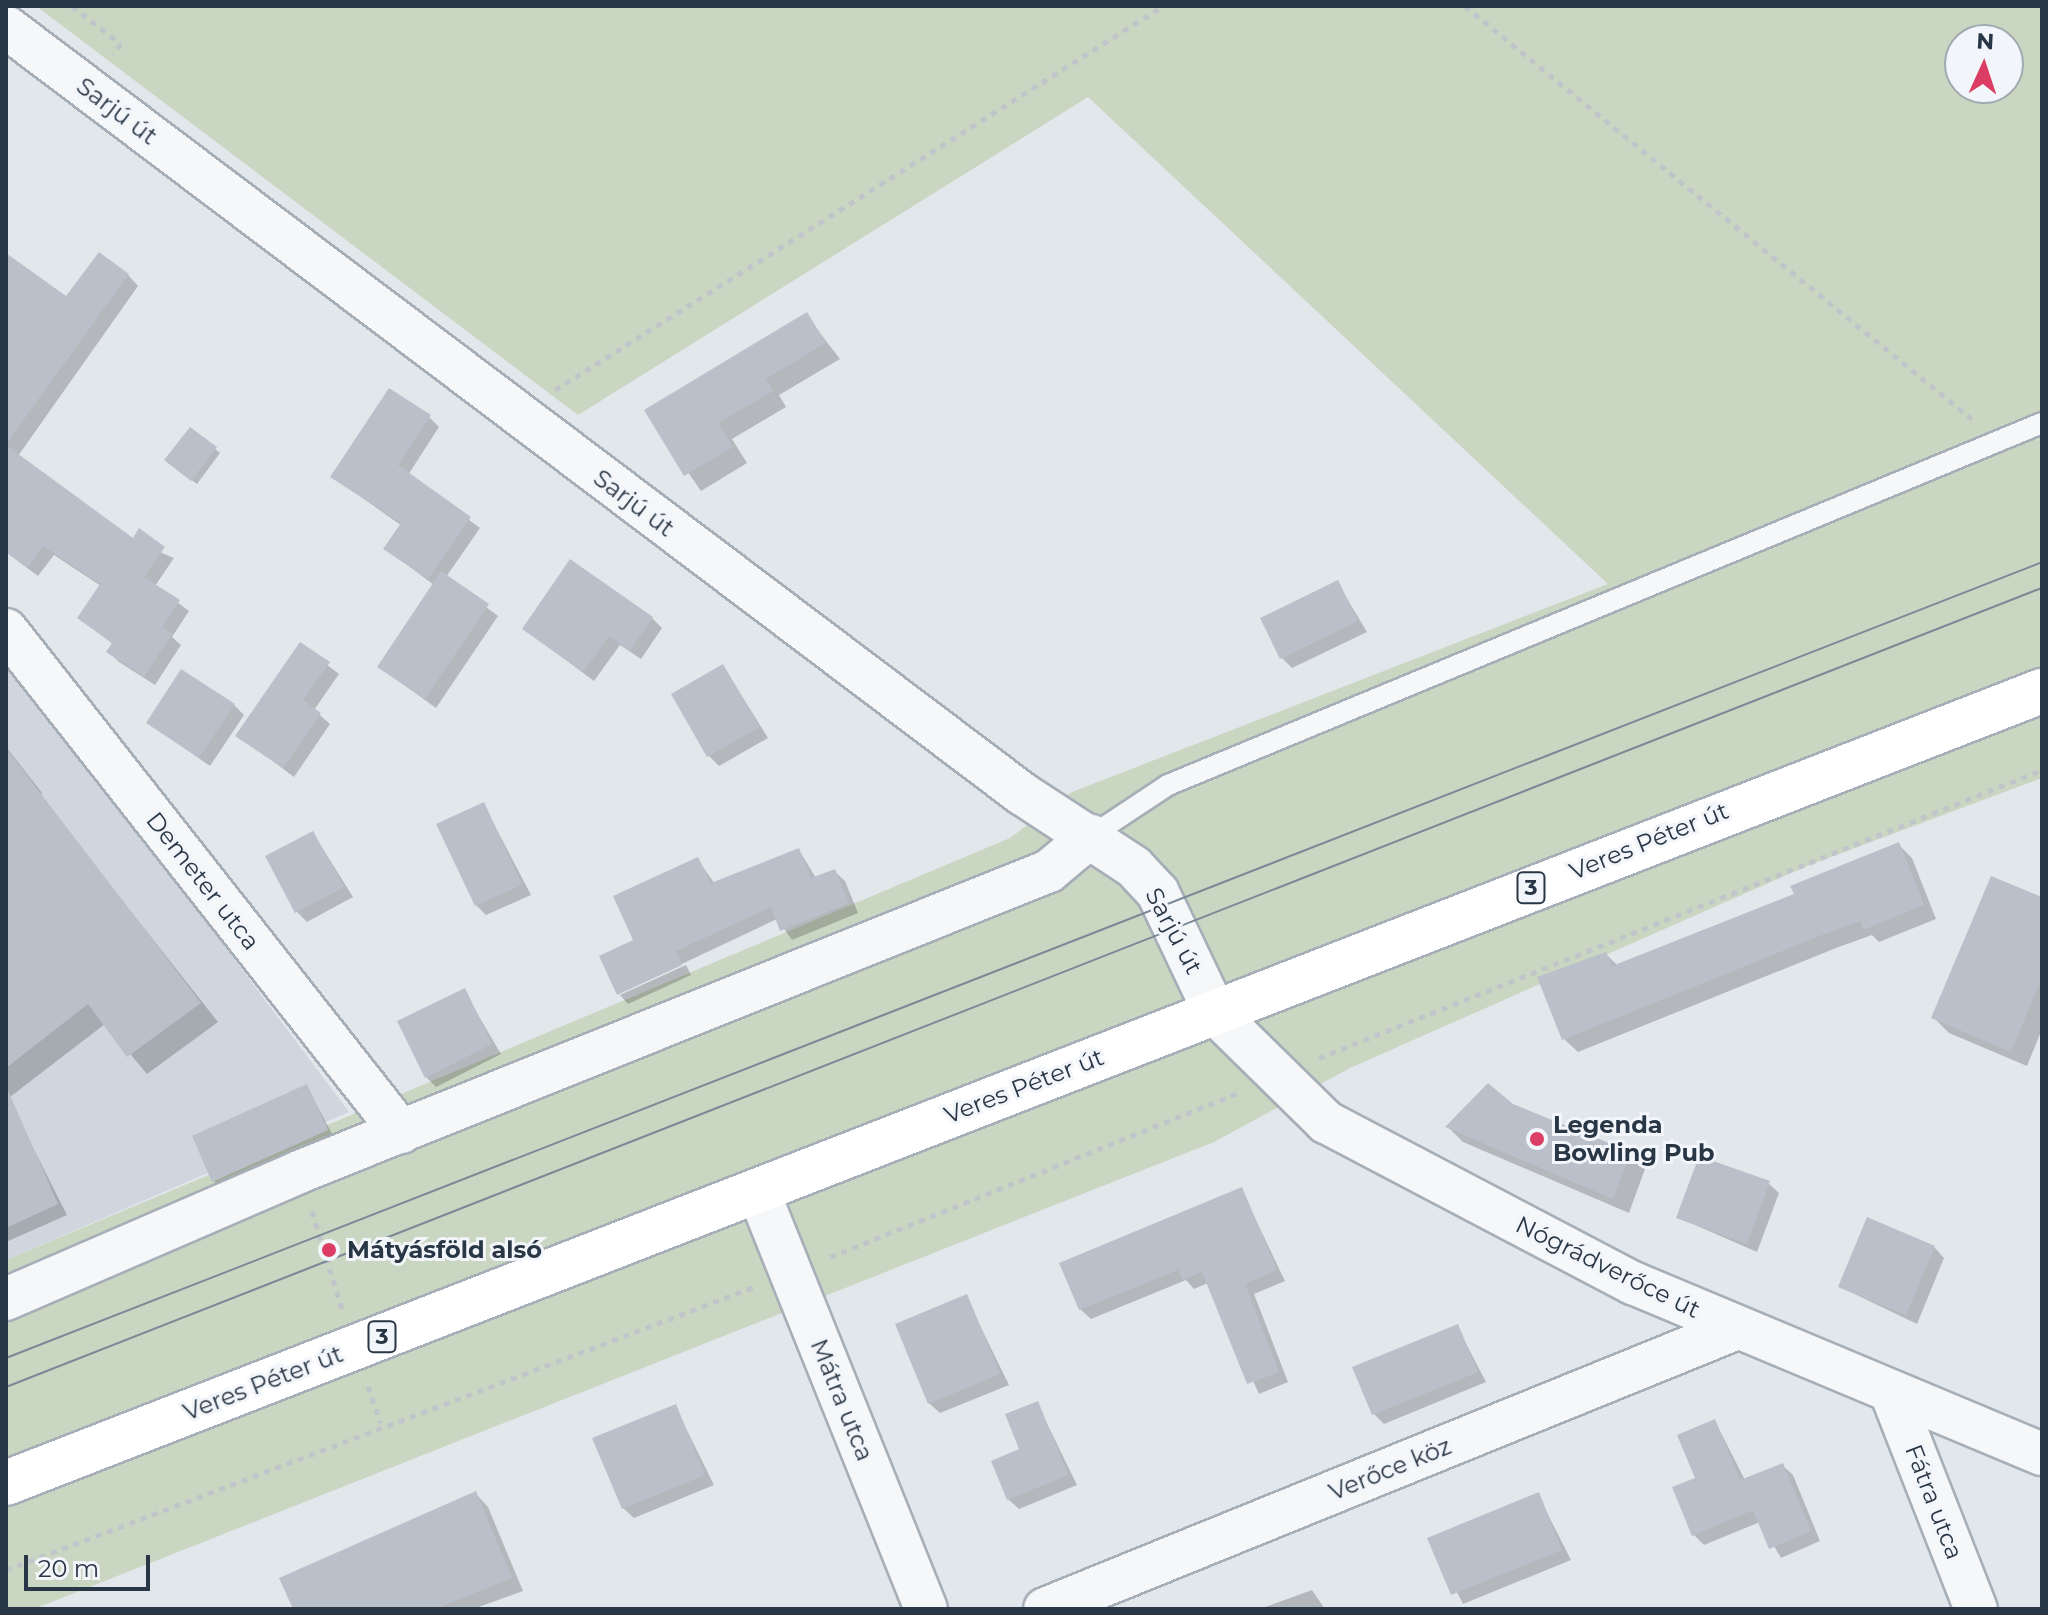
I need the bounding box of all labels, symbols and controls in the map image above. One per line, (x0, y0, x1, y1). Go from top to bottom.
north arrow (1944, 24, 2024, 104)
text: N (1976, 28, 1995, 55)
street label: Sarjú út (71, 71, 163, 151)
street label: Sarjú út (588, 463, 680, 543)
street label: Veres Péter út (1565, 796, 1733, 886)
street label: Demeter utca (140, 806, 266, 956)
road number: 3 (1515, 870, 1547, 906)
street label: Sarjú út (1139, 883, 1209, 979)
street label: Veres Péter út (940, 1042, 1108, 1130)
place label: Legenda Bowling Pub (1553, 1111, 1715, 1167)
marker: Legenda Bowling Pub (1528, 1130, 1546, 1148)
street label: Nógrádverőce út (1511, 1210, 1705, 1324)
place label: Mátyásföld alsó (347, 1236, 542, 1264)
marker: Mátyásföld alsó (318, 1239, 340, 1261)
road number: 3 (366, 1319, 398, 1355)
street label: Mátra utca (804, 1335, 880, 1465)
street label: Veres Péter út (179, 1339, 347, 1427)
street label: Verőce köz (1325, 1431, 1455, 1507)
street label: Fátra utca (1899, 1440, 1969, 1564)
scale bar (28, 1539, 154, 1589)
text: 20 m (38, 1554, 99, 1583)

